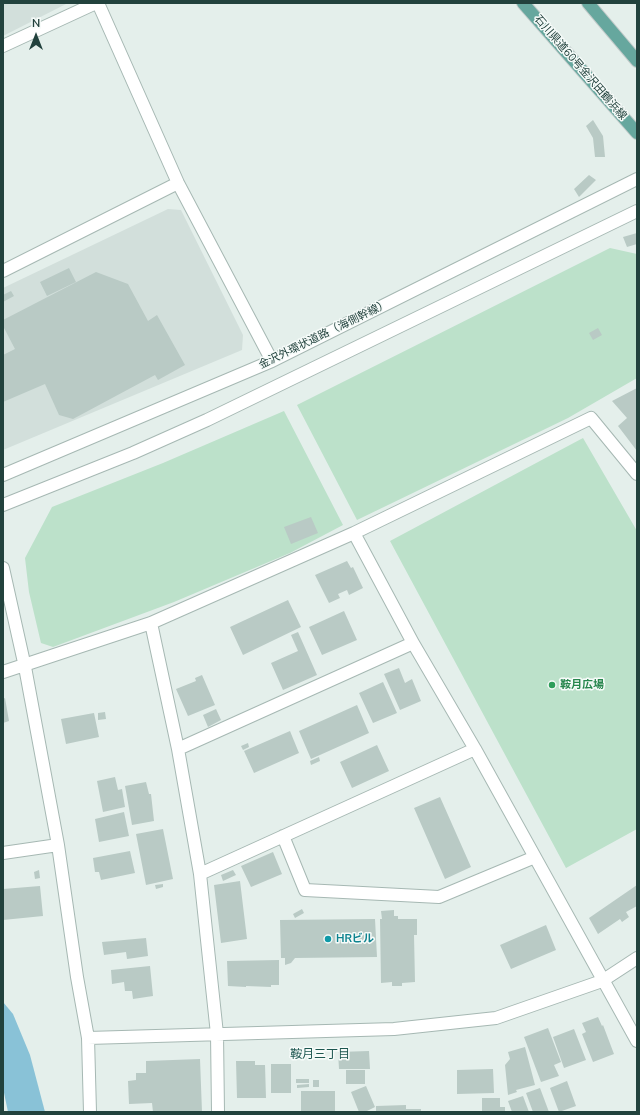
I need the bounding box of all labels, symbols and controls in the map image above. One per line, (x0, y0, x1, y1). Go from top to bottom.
street label: 石川県道60号金沢田鶴浜線 (531, 13, 629, 123)
north arrow (16, 16, 56, 56)
text: N (32, 16, 40, 31)
street label: 金沢外環状道路（海側幹線） (257, 298, 391, 372)
place label: 鞍月広場 (560, 678, 604, 692)
marker: 鞍月広場 (547, 680, 557, 690)
place label: HRビル (336, 932, 374, 946)
marker: HRビル (323, 934, 333, 944)
district label: 鞍月三丁目 (290, 1048, 350, 1062)

